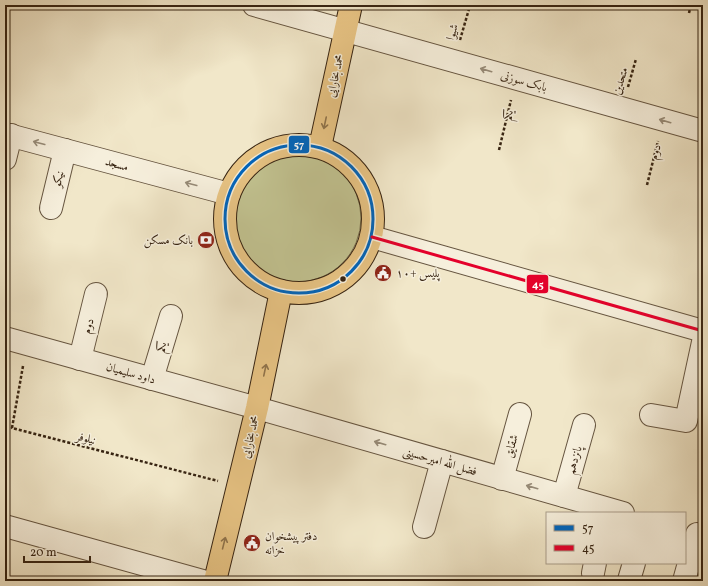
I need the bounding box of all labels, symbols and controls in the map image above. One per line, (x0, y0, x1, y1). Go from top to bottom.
street label: شیوا (443, 22, 463, 43)
street label: محمد بخارایی (324, 53, 348, 99)
one-way arrow (480, 66, 493, 74)
street label: متحدین (609, 66, 633, 97)
street label: بابک سوزنی (499, 68, 549, 96)
street label: یکم (500, 107, 520, 123)
one-way arrow (321, 117, 329, 130)
one-way arrow (659, 117, 672, 124)
line badge: 57 (288, 135, 310, 154)
text: 57 (294, 138, 304, 153)
one-way arrow (32, 139, 45, 146)
street label: دوم (646, 143, 668, 162)
street label: مسجد (103, 154, 130, 176)
street label: نیکو (49, 169, 69, 190)
one-way arrow (185, 180, 198, 187)
bank icon: بانک مسکن (196, 230, 216, 250)
place label: بانک مسکن (144, 233, 193, 249)
public building icon: پلیس +۱۰ (373, 263, 393, 283)
place label: پلیس +۱۰ (396, 266, 440, 282)
unlabelled marker (338, 274, 348, 284)
line badge: 45 (526, 274, 549, 294)
text: 45 (532, 278, 544, 293)
street label: دوم (79, 317, 101, 336)
street label: یکم (153, 339, 173, 355)
street label: داود سلیمیان (104, 359, 157, 389)
one-way arrow (261, 364, 269, 377)
street label: محمد بخارایی (238, 414, 264, 460)
street label: نیلوفر (72, 428, 97, 449)
street label: شقایق (501, 433, 523, 460)
one-way arrow (374, 439, 387, 447)
street label: فضل الله امیرحسینی (401, 441, 479, 480)
street label: پانزدهم (563, 444, 589, 477)
one-way arrow (525, 483, 538, 490)
legend (546, 512, 686, 564)
text: 57 (582, 521, 594, 537)
place label: دفتر پیشخوان خزانه (265, 529, 317, 559)
public building icon: دفتر پیشخوان خزانه (242, 533, 262, 553)
one-way arrow (221, 537, 229, 550)
scale bar (24, 538, 90, 564)
text: 45 (582, 541, 595, 557)
text: 20 m (30, 545, 57, 561)

